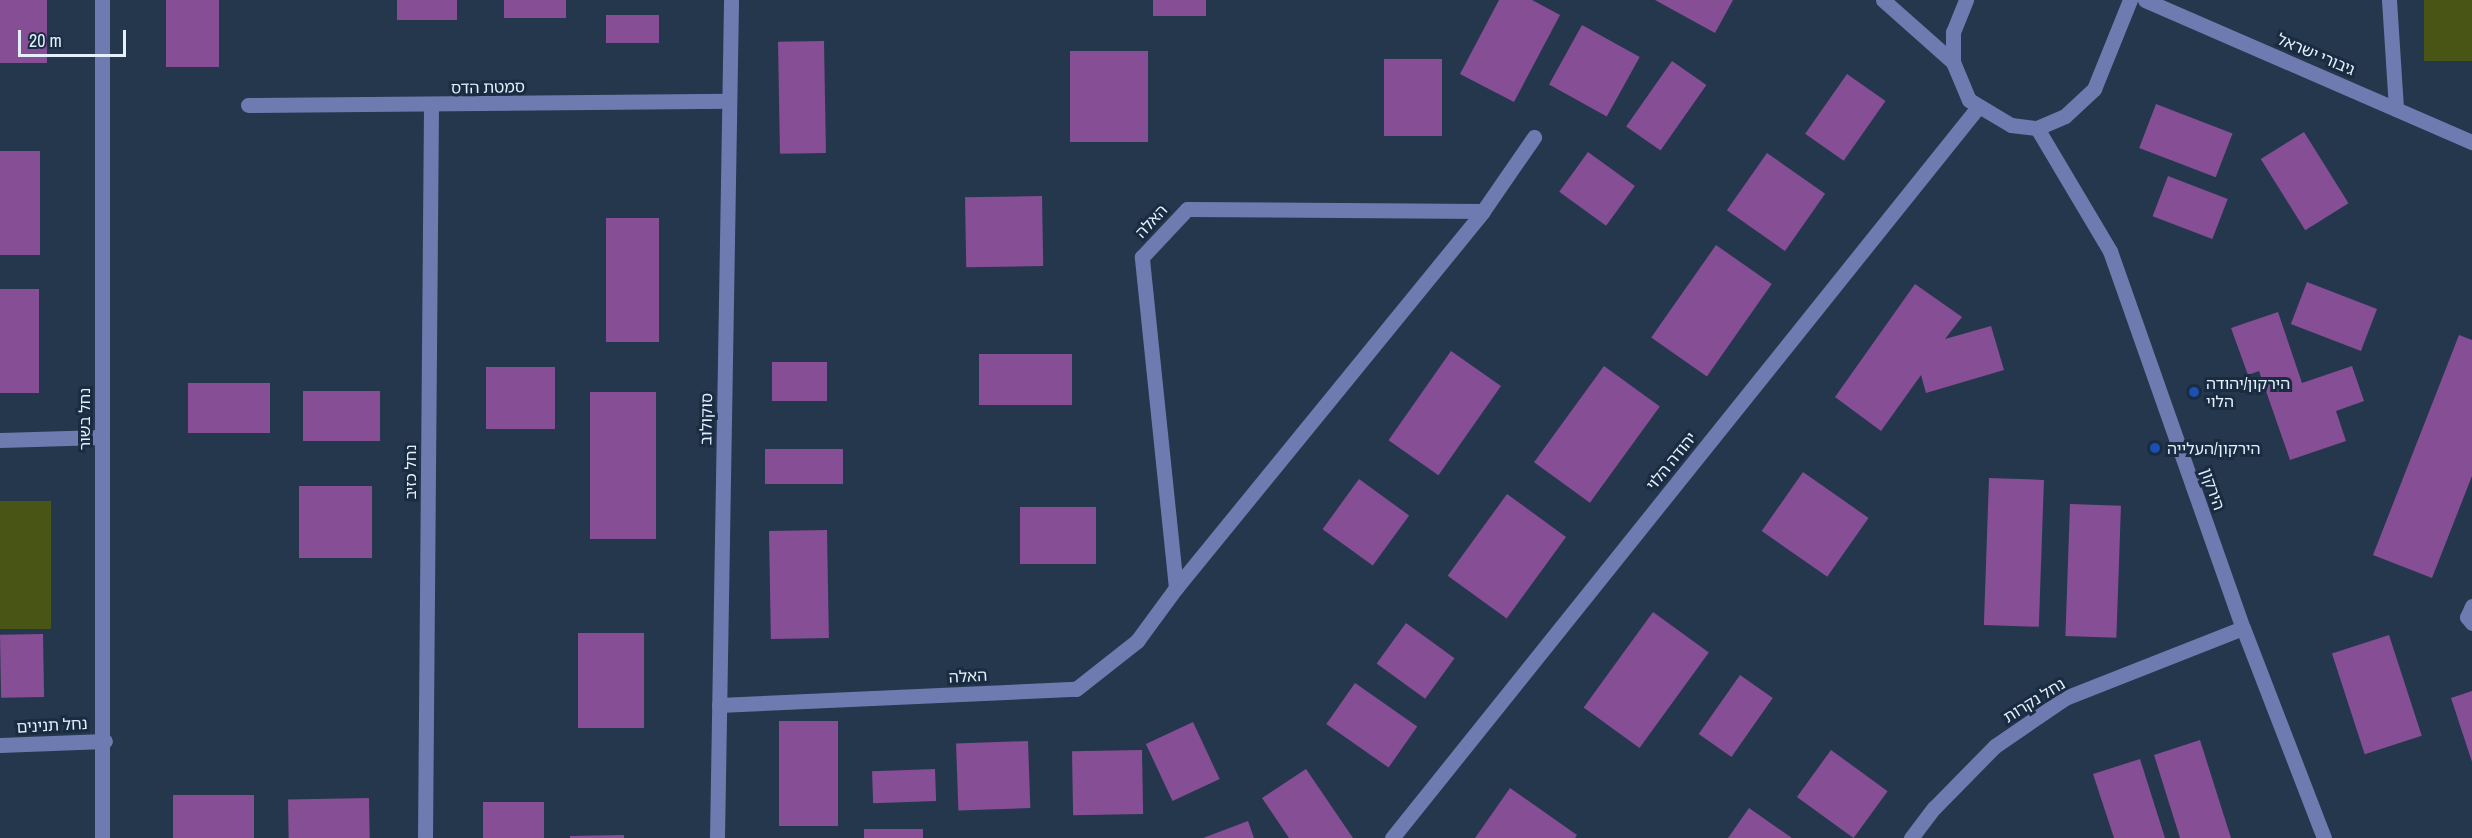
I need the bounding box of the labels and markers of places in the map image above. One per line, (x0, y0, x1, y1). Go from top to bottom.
place label: הירקון/יהודה הלוי (2206, 373, 2290, 411)
marker: הירקון/יהודה הלוי (2187, 385, 2201, 399)
place label: הירקון/העלייה (2167, 438, 2261, 458)
marker: הירקון/העלייה (2148, 441, 2162, 455)

